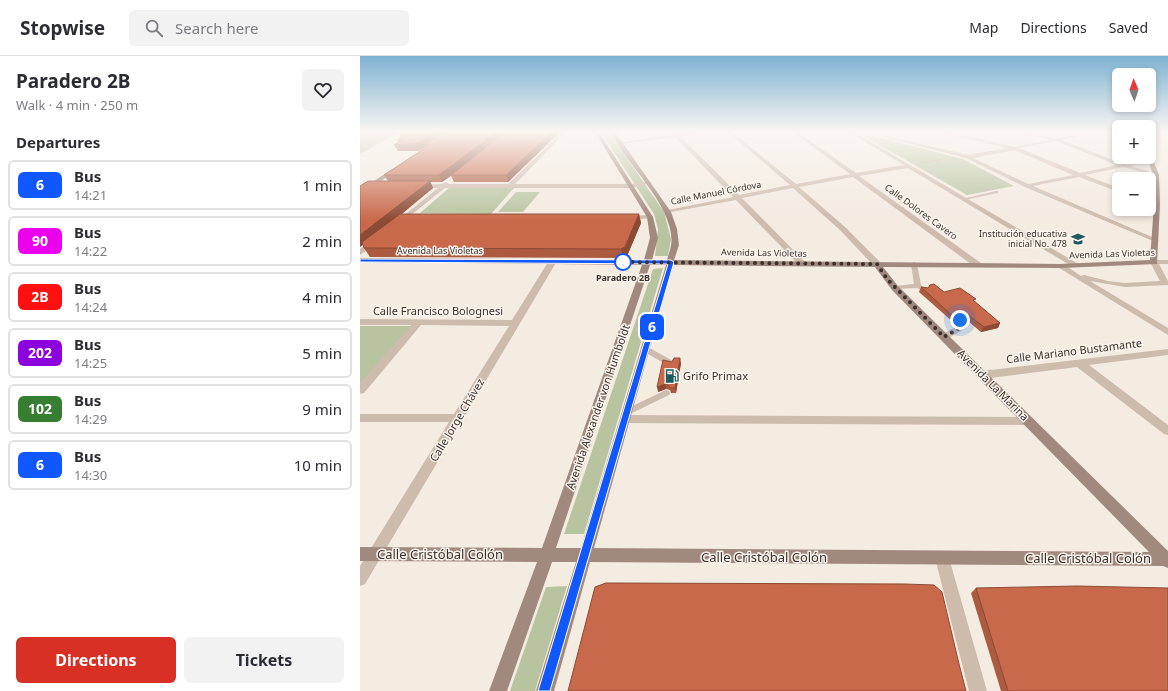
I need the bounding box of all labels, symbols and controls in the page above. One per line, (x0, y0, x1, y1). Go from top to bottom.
search box (129, 10, 409, 46)
text: Stopwise (20, 15, 105, 41)
icon: search (143, 17, 165, 39)
text: Search here (175, 18, 259, 38)
text: Map (969, 18, 998, 37)
text: Directions (1020, 18, 1087, 37)
text: Saved (1109, 18, 1148, 37)
text: Paradero 2B (16, 68, 130, 94)
north arrow (1112, 68, 1156, 112)
map controls (1112, 68, 1156, 216)
button: heart (302, 69, 344, 111)
text: Walk · 4 min · 250 m (16, 96, 138, 114)
button: + (1112, 120, 1156, 164)
text: Departures (16, 132, 100, 152)
text: Bus (74, 166, 101, 186)
button: − (1112, 172, 1156, 216)
text: 6 (36, 175, 44, 194)
text: 1 min (302, 175, 342, 195)
street label: Calle Manuel Córdova (670, 177, 762, 208)
street label: Calle Dolores Cavero (882, 181, 960, 242)
text: 14:21 (74, 186, 107, 204)
text: Bus (74, 222, 101, 242)
place label: Institución educativa inicial No. 478 (979, 227, 1067, 250)
text: 90 (32, 231, 48, 250)
text: 2 min (302, 231, 342, 251)
school or university icon: Institución educativa inicial No. 478 (1070, 231, 1086, 247)
text: 14:22 (74, 242, 107, 260)
street label: Avenida Las Violetas (397, 244, 483, 257)
street label: Avenida Las Violetas (721, 245, 807, 260)
street label: Avenida Las Violetas (1069, 246, 1155, 261)
marker: Paradero 2B (614, 253, 632, 271)
place label: Paradero 2B (596, 271, 650, 284)
text: Bus (74, 278, 101, 298)
text: 2B (31, 287, 49, 306)
text: 4 min (302, 287, 342, 307)
text: 14:24 (74, 298, 107, 316)
street label: Calle Francisco Bolognesi (373, 303, 503, 318)
your location (950, 310, 970, 330)
line badge: 6 (639, 314, 665, 340)
text: 6 (648, 317, 656, 336)
street label: Avenida Alexander von Humboldt (562, 322, 633, 491)
text: Bus (74, 334, 101, 354)
street label: Calle Mariano Bustamante (1005, 335, 1143, 366)
text: 202 (28, 343, 52, 362)
text: 5 min (302, 343, 342, 363)
street label: Avenida La Marina (954, 346, 1032, 424)
text: 14:25 (74, 354, 107, 372)
fuel station icon: Grifo Primax (664, 368, 680, 384)
place label: Grifo Primax (683, 368, 748, 383)
street label: Calle Jorge Chávez (426, 375, 487, 464)
text: Bus (74, 390, 101, 410)
text: 102 (28, 399, 52, 418)
text: 9 min (302, 399, 342, 419)
text: 14:29 (74, 410, 107, 428)
text: Bus (74, 446, 101, 466)
text: 6 (36, 455, 44, 474)
text: 10 min (294, 455, 342, 475)
text: 14:30 (74, 466, 107, 484)
street label: Calle Cristóbal Colón (377, 545, 503, 563)
street label: Calle Cristóbal Colón (701, 548, 827, 566)
street label: Calle Cristóbal Colón (1025, 549, 1151, 567)
button: Directions (16, 637, 176, 683)
button: Tickets (184, 637, 344, 683)

